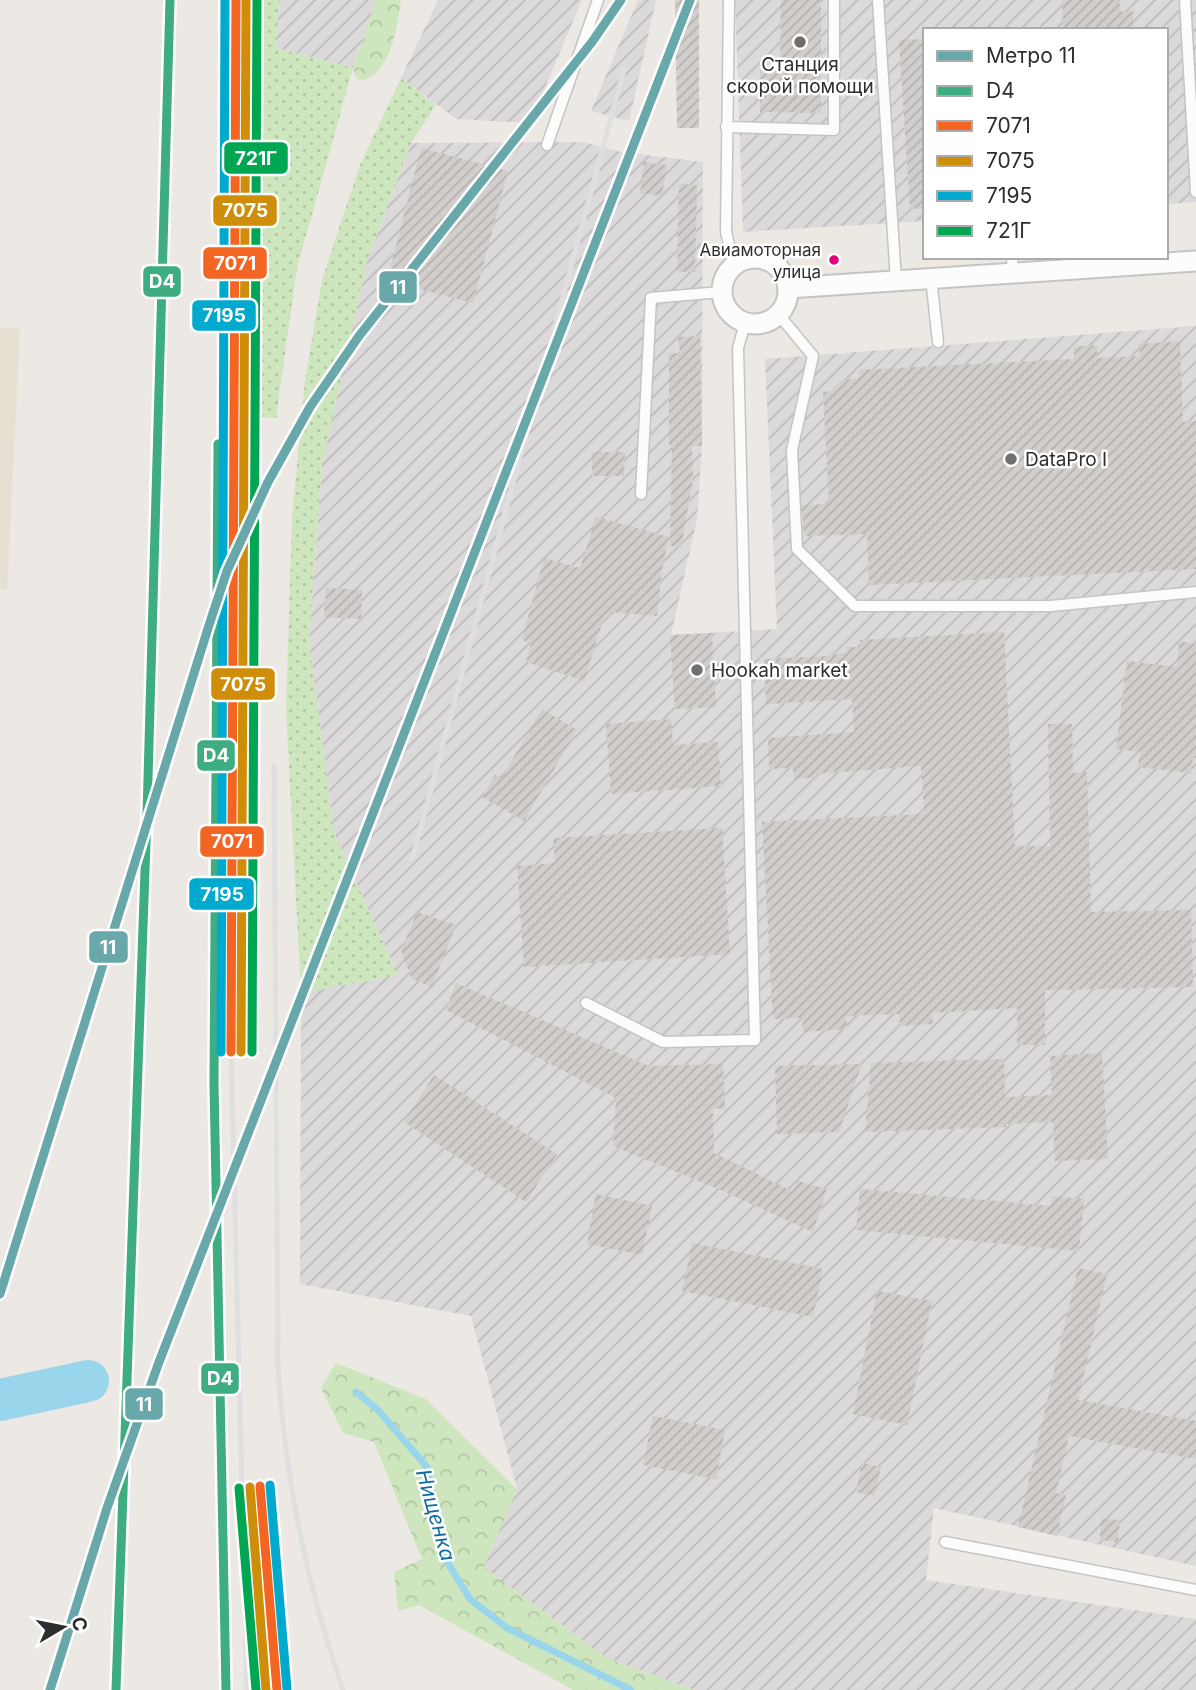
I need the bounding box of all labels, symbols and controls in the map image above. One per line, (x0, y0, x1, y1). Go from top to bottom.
legend (923, 28, 1168, 259)
marker: Станция скорой помощи (792, 34, 808, 50)
text: Метро 11 (986, 43, 1076, 68)
place label: Станция скорой помощи (726, 53, 874, 98)
text: D4 (986, 78, 1015, 103)
text: 7071 (986, 113, 1031, 138)
line badge: 721Г (223, 141, 289, 175)
text: 721Г (235, 147, 277, 170)
text: 7075 (986, 148, 1035, 173)
text: 7195 (986, 183, 1032, 208)
line badge: 7075 (212, 194, 278, 227)
text: 7075 (222, 199, 268, 222)
text: 721Г (986, 218, 1031, 243)
place label: Авиамоторная улица (700, 240, 821, 282)
line badge: 7071 (202, 246, 268, 280)
text: 7071 (214, 252, 256, 275)
marker: Авиамоторная улица (827, 253, 841, 267)
line badge: D4 (142, 265, 182, 298)
text: D4 (149, 270, 175, 293)
line badge: 11 (378, 270, 418, 304)
text: 11 (390, 276, 406, 299)
line badge: 7195 (191, 299, 257, 332)
text: 7195 (202, 304, 246, 327)
place label: DataPro I (1025, 448, 1107, 471)
marker: DataPro I (1003, 451, 1019, 467)
place label: Hookah market (711, 659, 848, 682)
marker: Hookah market (689, 662, 705, 678)
line badge: 7075 (210, 667, 276, 701)
text: 7075 (220, 673, 266, 696)
line badge: D4 (196, 739, 236, 772)
text: D4 (203, 744, 229, 767)
line badge: 7071 (199, 825, 265, 858)
text: 7071 (211, 830, 253, 853)
line badge: 7195 (188, 877, 255, 911)
text: 7195 (200, 883, 244, 906)
line badge: 11 (88, 930, 129, 964)
text: 11 (100, 936, 116, 959)
line badge: D4 (200, 1362, 240, 1395)
text: D4 (207, 1367, 233, 1390)
line badge: 11 (124, 1387, 164, 1421)
text: 11 (136, 1393, 152, 1416)
water label: Нищенка (411, 1466, 461, 1564)
north arrow (28, 1592, 98, 1662)
text: С (67, 1615, 92, 1633)

